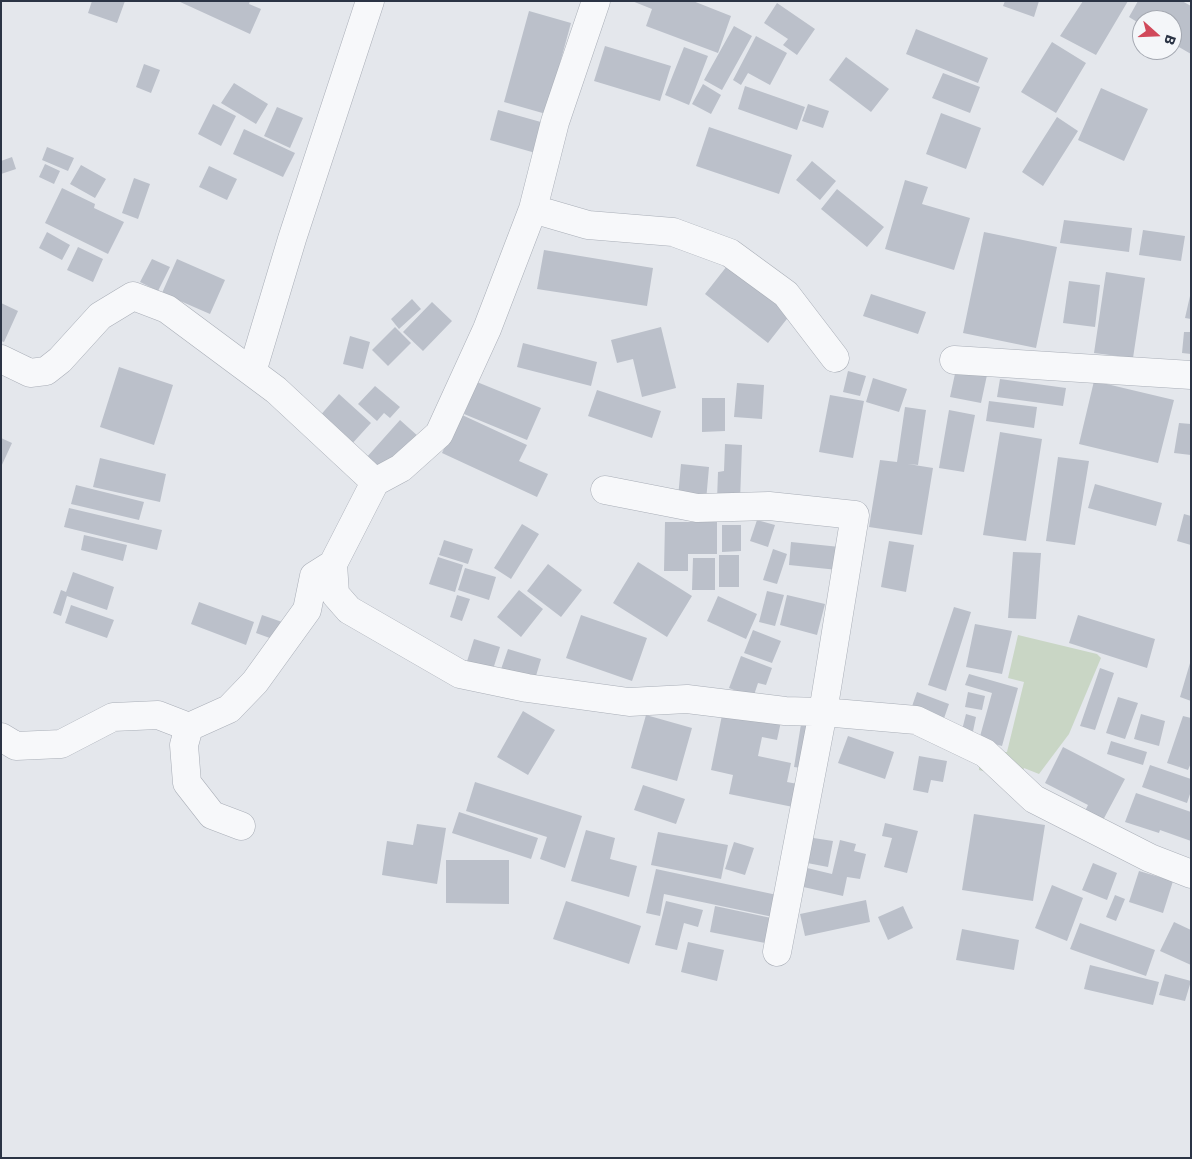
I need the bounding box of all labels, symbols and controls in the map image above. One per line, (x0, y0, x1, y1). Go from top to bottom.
north arrow (1132, 10, 1182, 60)
text: B (1161, 33, 1180, 47)

